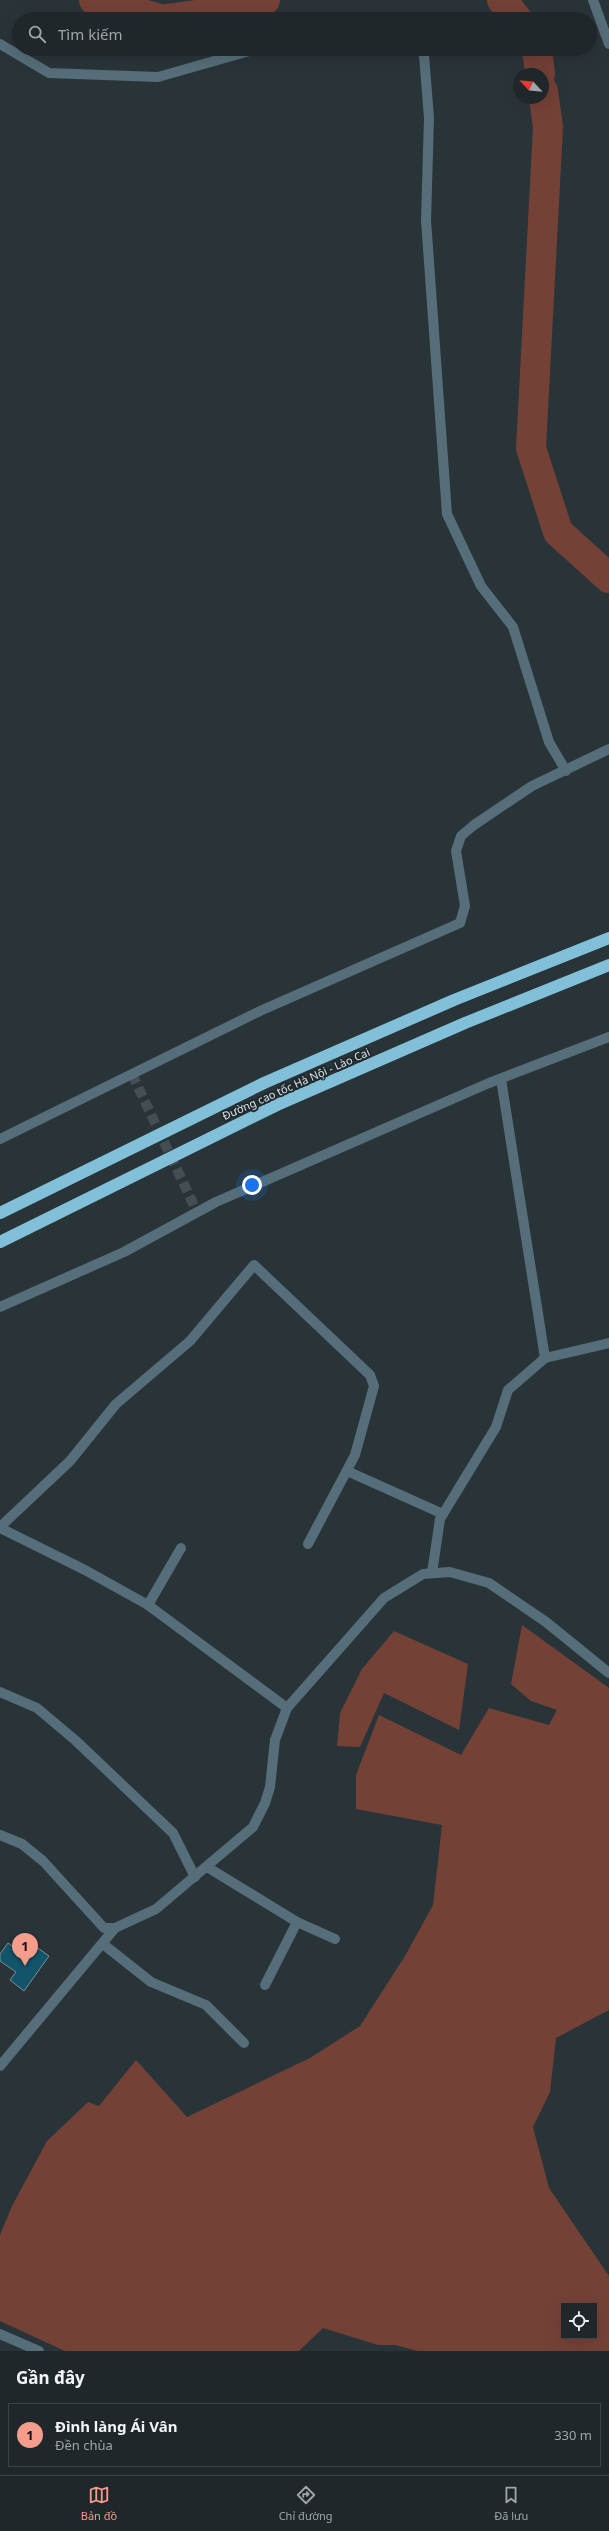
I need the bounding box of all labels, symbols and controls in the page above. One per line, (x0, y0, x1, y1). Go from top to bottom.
search box (12, 12, 597, 56)
icon: search (26, 23, 48, 45)
text: Tìm kiếm (58, 24, 123, 44)
north arrow (513, 68, 549, 104)
street label: Đường cao tốc Hà Nội - Lào Cai (220, 1044, 372, 1123)
your location (242, 1175, 262, 1195)
pin: 1 (12, 1933, 38, 1966)
map controls (561, 2303, 597, 2339)
button: locate (561, 2303, 597, 2339)
text: Gần đây (16, 2366, 85, 2389)
text: Đình làng Ái Vân (55, 2416, 177, 2436)
text: 1 (26, 2426, 34, 2444)
text: 330 m (554, 2426, 592, 2444)
text: Đền chùa (55, 2436, 113, 2454)
tab: Bản đồ (81, 2484, 117, 2523)
tab: Chỉ đường (279, 2484, 333, 2523)
tab: Đã lưu (494, 2484, 528, 2523)

